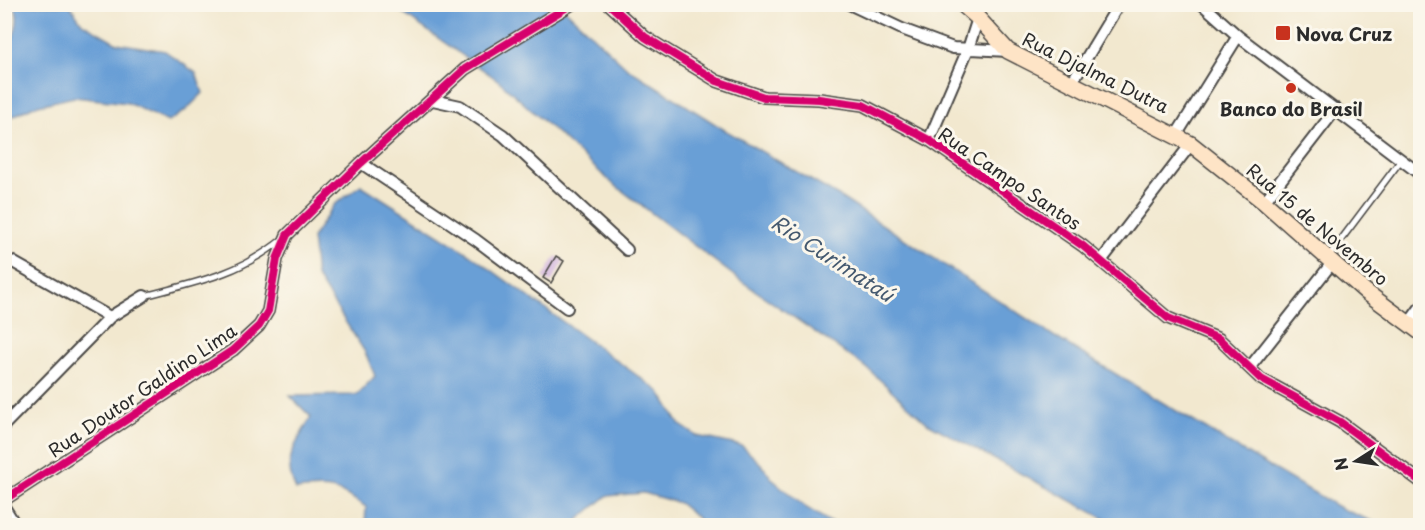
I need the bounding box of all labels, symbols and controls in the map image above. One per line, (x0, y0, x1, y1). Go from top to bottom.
place label: Nova Cruz (1296, 20, 1392, 47)
marker: Nova Cruz (1274, 24, 1292, 42)
street label: Rua Djalma Dutra (1018, 25, 1174, 119)
marker: Banco do Brasil (1284, 81, 1298, 95)
place label: Banco do Brasil (1219, 95, 1363, 122)
street label: Rua Campo Santos (933, 120, 1087, 236)
street label: Rua 15 de Novembro (1241, 157, 1395, 291)
water label: Rio Curimataú (766, 207, 901, 310)
street label: Rua Doutor Galdino Lima (42, 316, 242, 463)
north arrow (1326, 431, 1386, 491)
text: N (1327, 456, 1353, 473)

